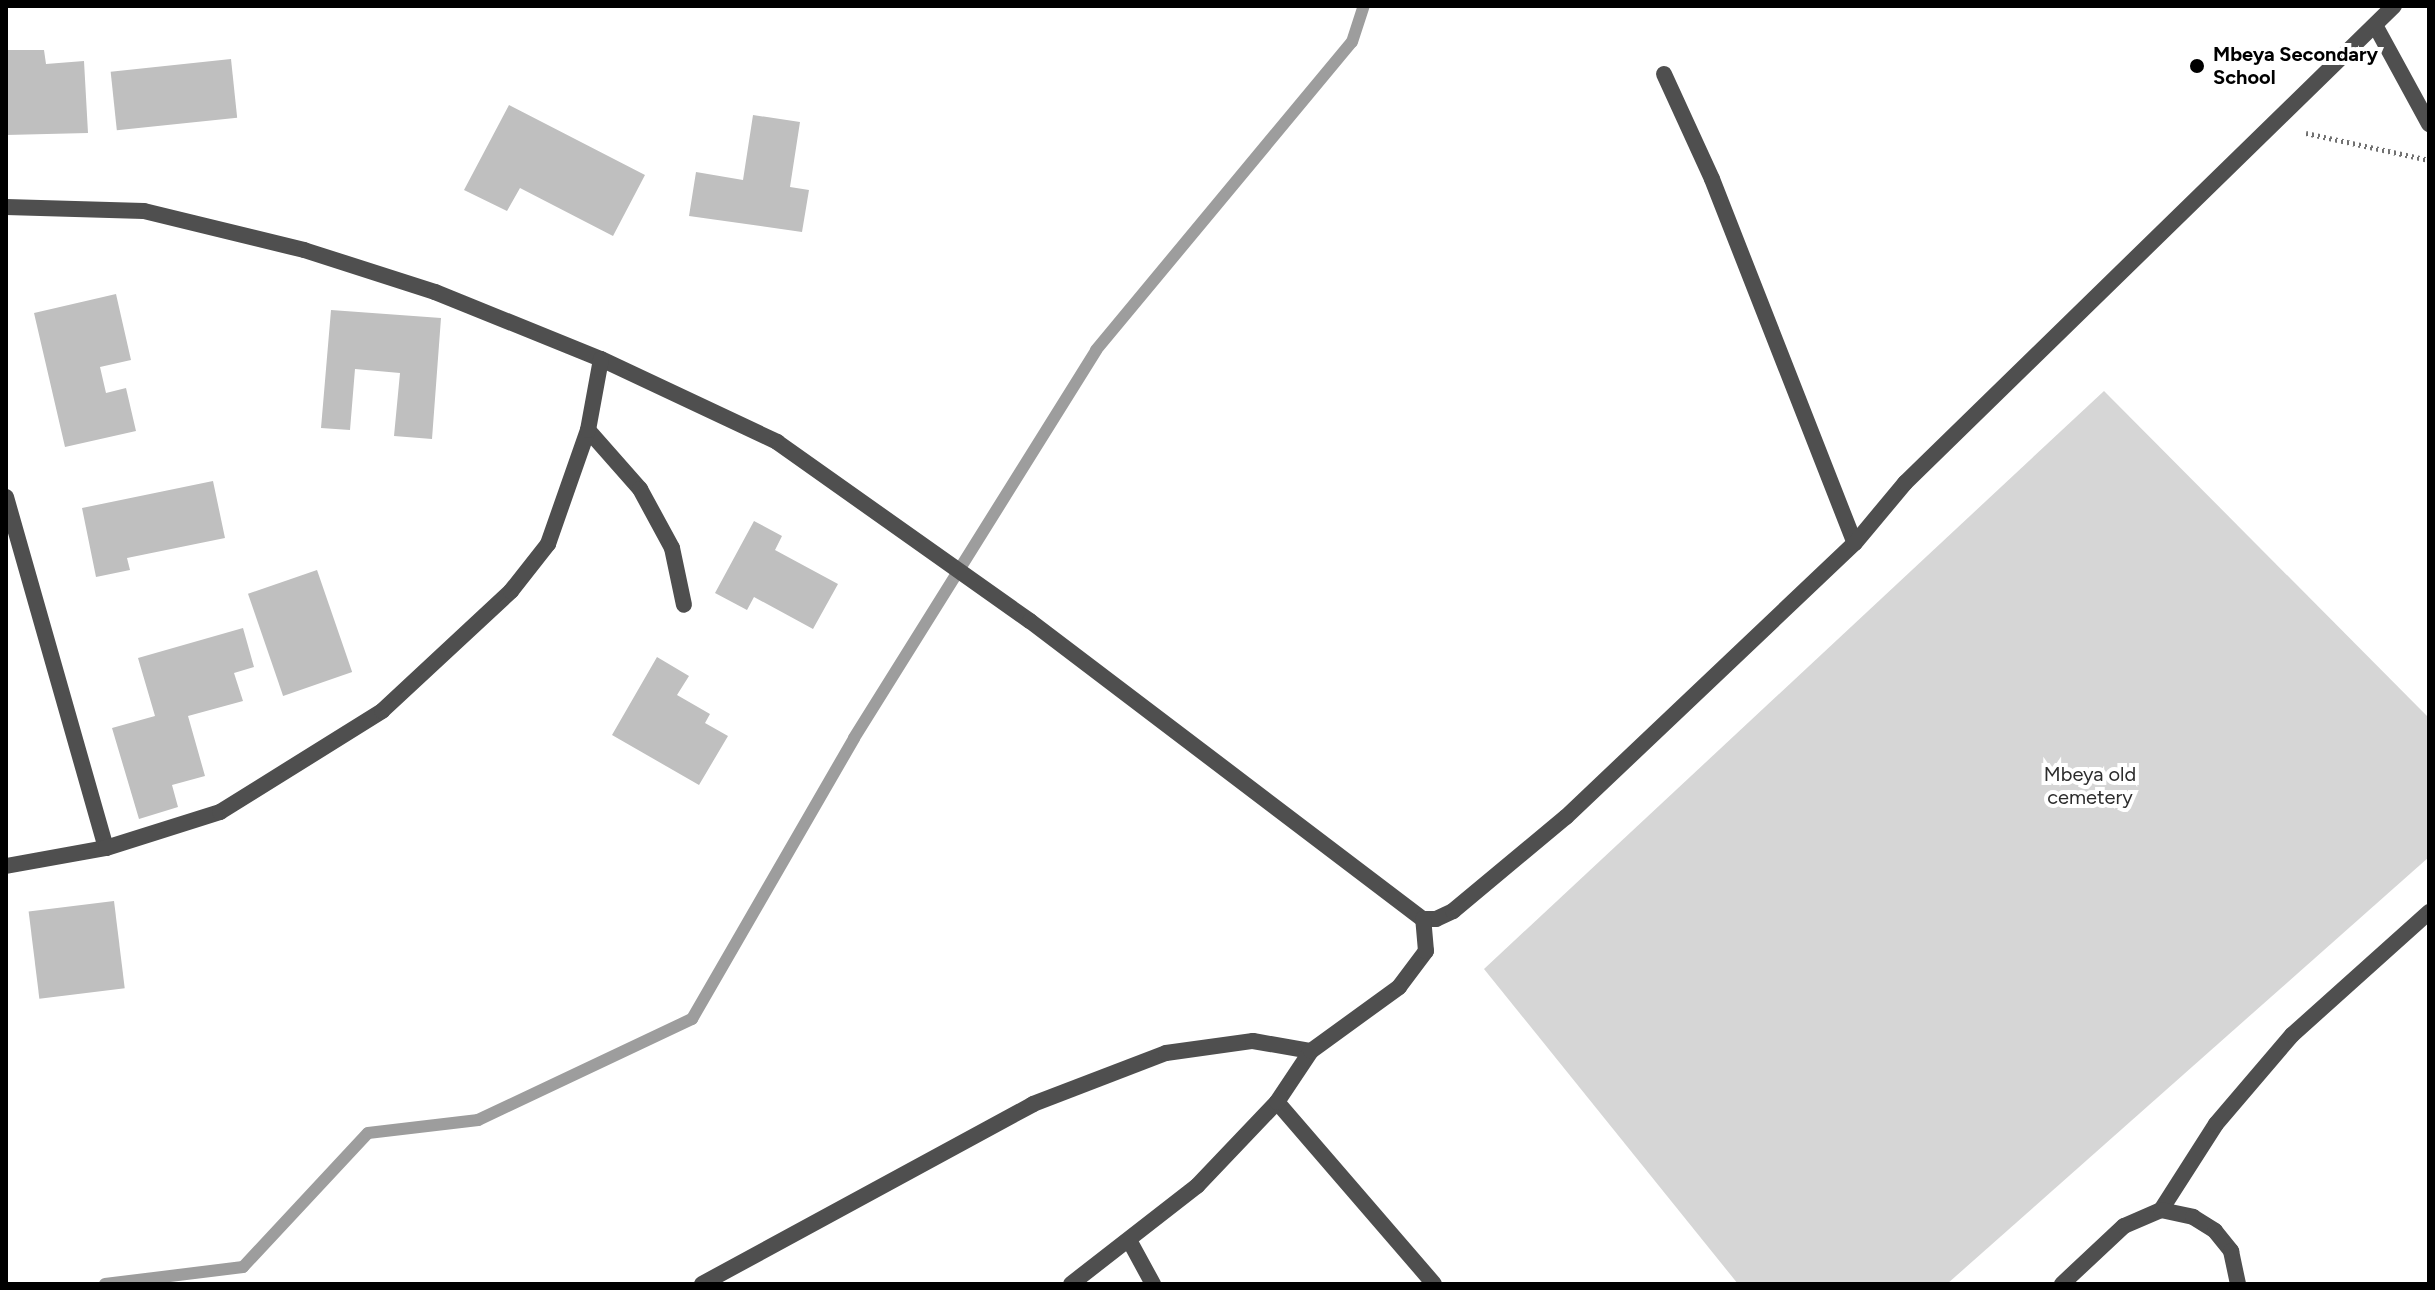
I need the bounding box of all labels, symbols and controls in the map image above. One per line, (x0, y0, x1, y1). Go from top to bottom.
place label: Mbeya Secondary School (2213, 42, 2378, 89)
marker: Mbeya Secondary School (2188, 57, 2206, 75)
park label: Mbeya old cemetery (2044, 762, 2136, 809)

